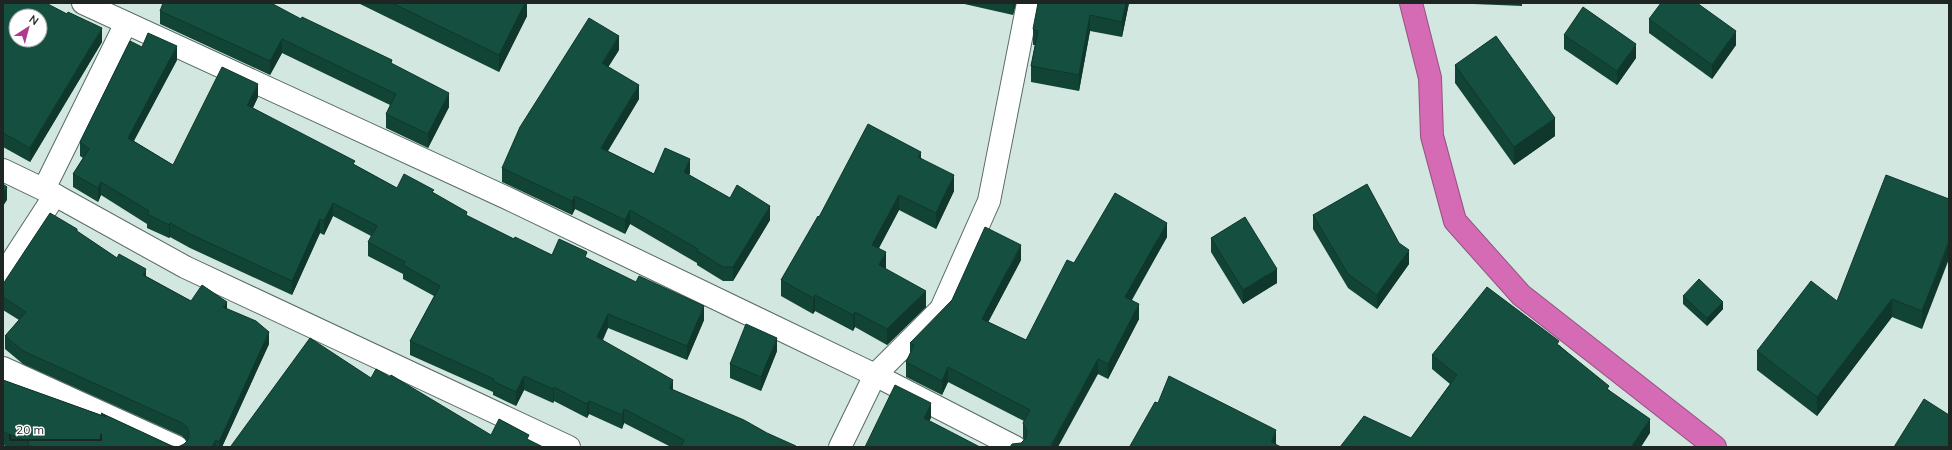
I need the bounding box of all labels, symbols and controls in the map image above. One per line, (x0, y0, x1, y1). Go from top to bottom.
north arrow (8, 8, 48, 48)
text: N (26, 12, 41, 28)
scale bar (10, 416, 101, 442)
text: 20 m (16, 422, 44, 437)

